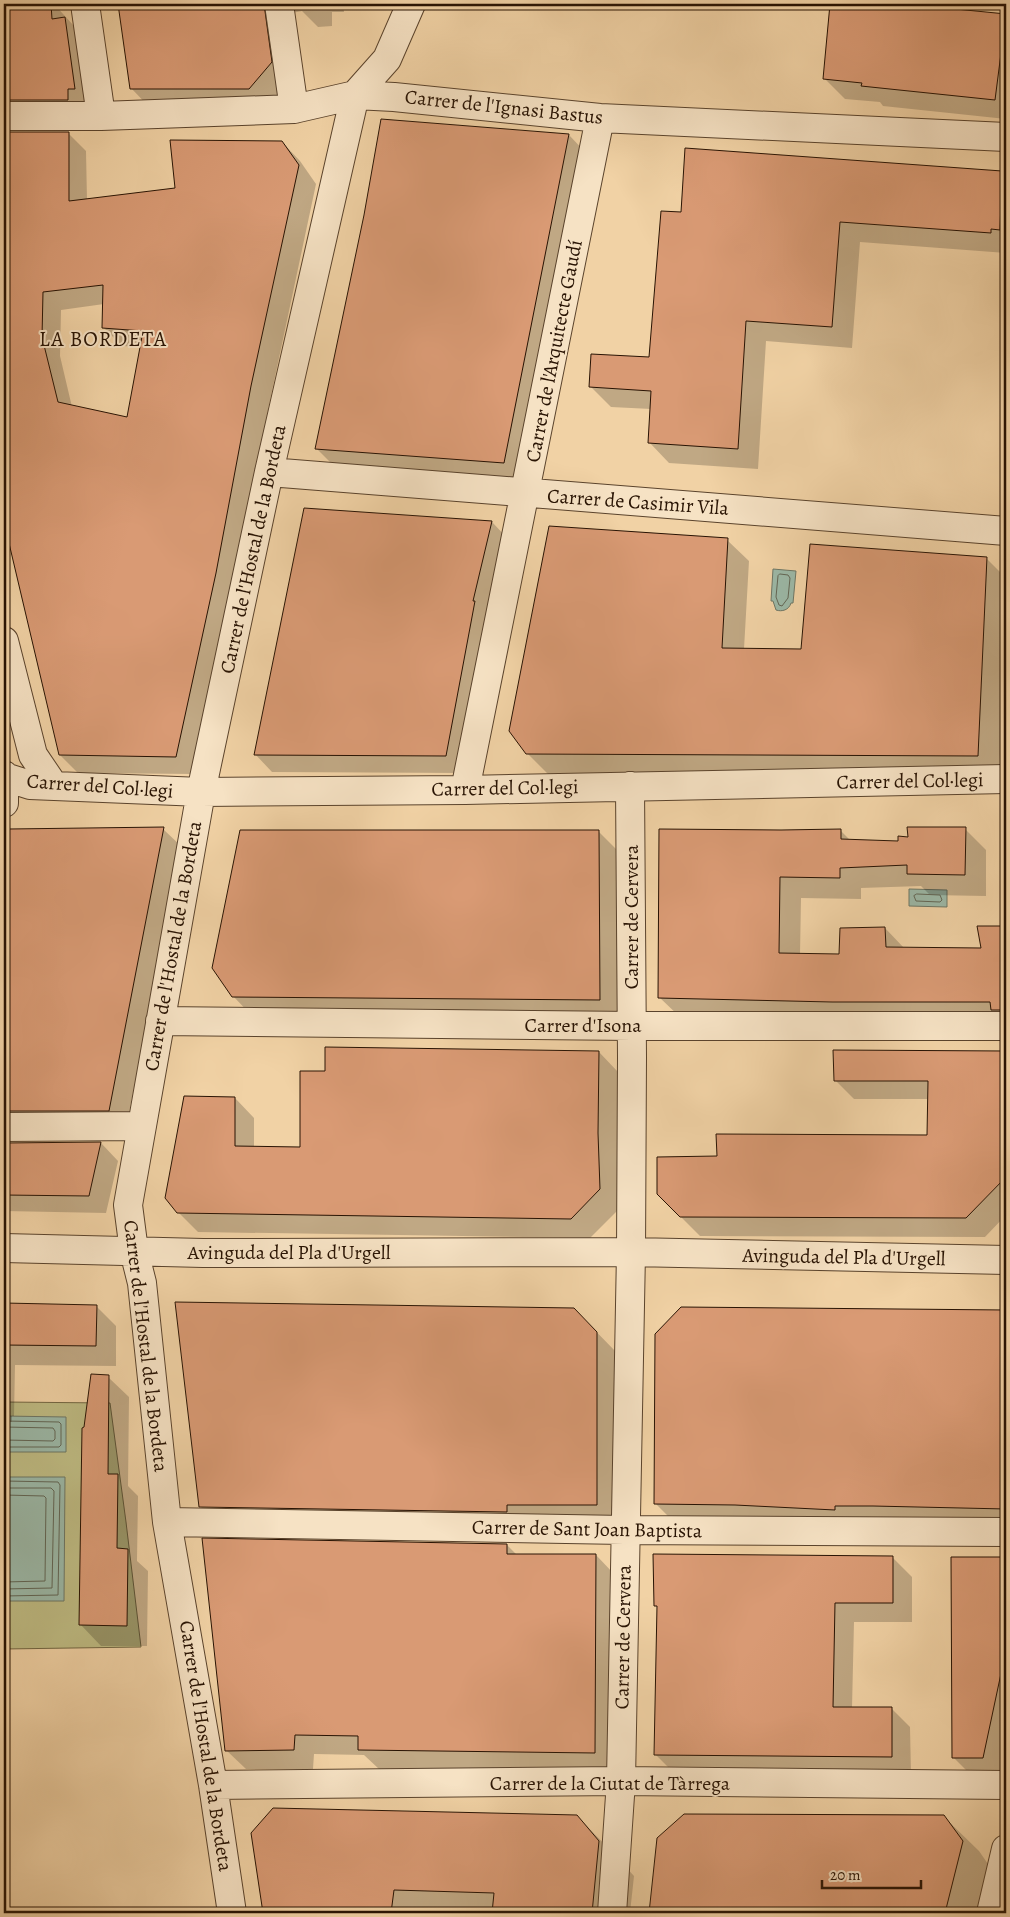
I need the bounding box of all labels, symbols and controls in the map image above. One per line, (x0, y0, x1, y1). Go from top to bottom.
street label: Carrer de l'Ignasi Bastus (404, 83, 604, 131)
street label: Carrer de l'Arquitecte Gaudí (519, 237, 589, 465)
district label: LA BORDETA (39, 325, 167, 353)
street label: Carrer de l'Hostal de la Bordeta (213, 421, 293, 676)
street label: Carrer de Casimir Vila (546, 482, 730, 522)
street label: Carrer del Col·legi (836, 766, 984, 796)
street label: Carrer del Col·legi (26, 767, 174, 805)
street label: Carrer del Col·legi (431, 773, 579, 803)
street label: Carrer de l'Hostal de la Bordeta (138, 818, 208, 1073)
street label: Carrer de Cervera (618, 844, 645, 989)
street label: Carrer d'Isona (525, 1012, 642, 1039)
street label: Carrer de l'Hostal de la Bordeta (117, 1218, 175, 1474)
street label: Avinguda del Pla d'Urgell (186, 1239, 391, 1266)
street label: Avinguda del Pla d'Urgell (741, 1242, 946, 1272)
street label: Carrer de Sant Joan Baptista (472, 1513, 703, 1545)
street label: Carrer de Cervera (608, 1564, 638, 1710)
street label: Carrer de l'Hostal de la Bordeta (173, 1619, 239, 1874)
street label: Carrer de la Ciutat de Tàrrega (490, 1770, 731, 1797)
scale bar (822, 1857, 921, 1889)
text: 20 m (830, 1865, 861, 1885)

